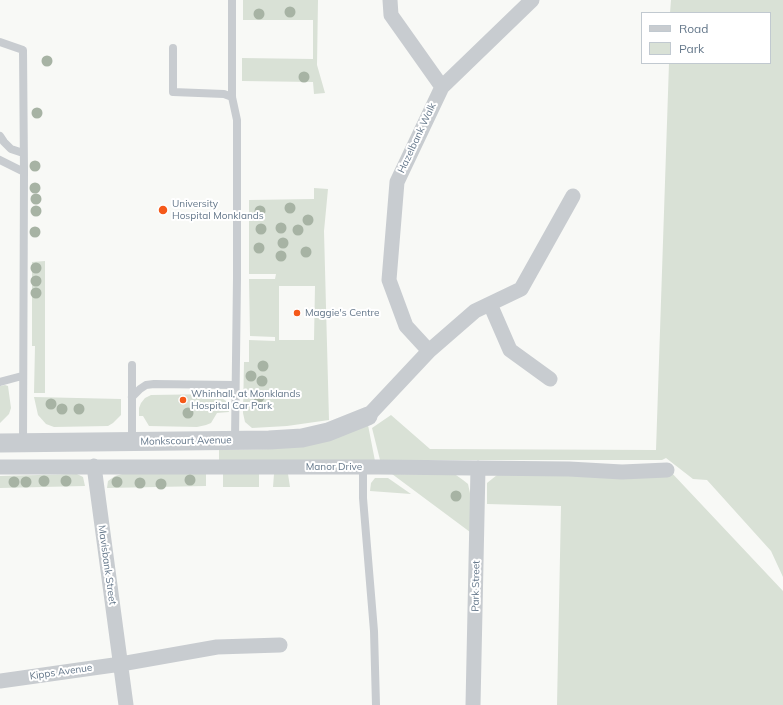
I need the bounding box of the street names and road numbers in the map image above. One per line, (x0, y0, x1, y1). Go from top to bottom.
street label: Hazelbank Walk (395, 101, 439, 175)
street label: Monkscourt Avenue (140, 434, 232, 448)
street label: Manor Drive (306, 461, 362, 473)
street label: Mavisbank Street (95, 524, 119, 606)
street label: Park Street (470, 560, 482, 612)
street label: Kipps Avenue (29, 662, 93, 682)

